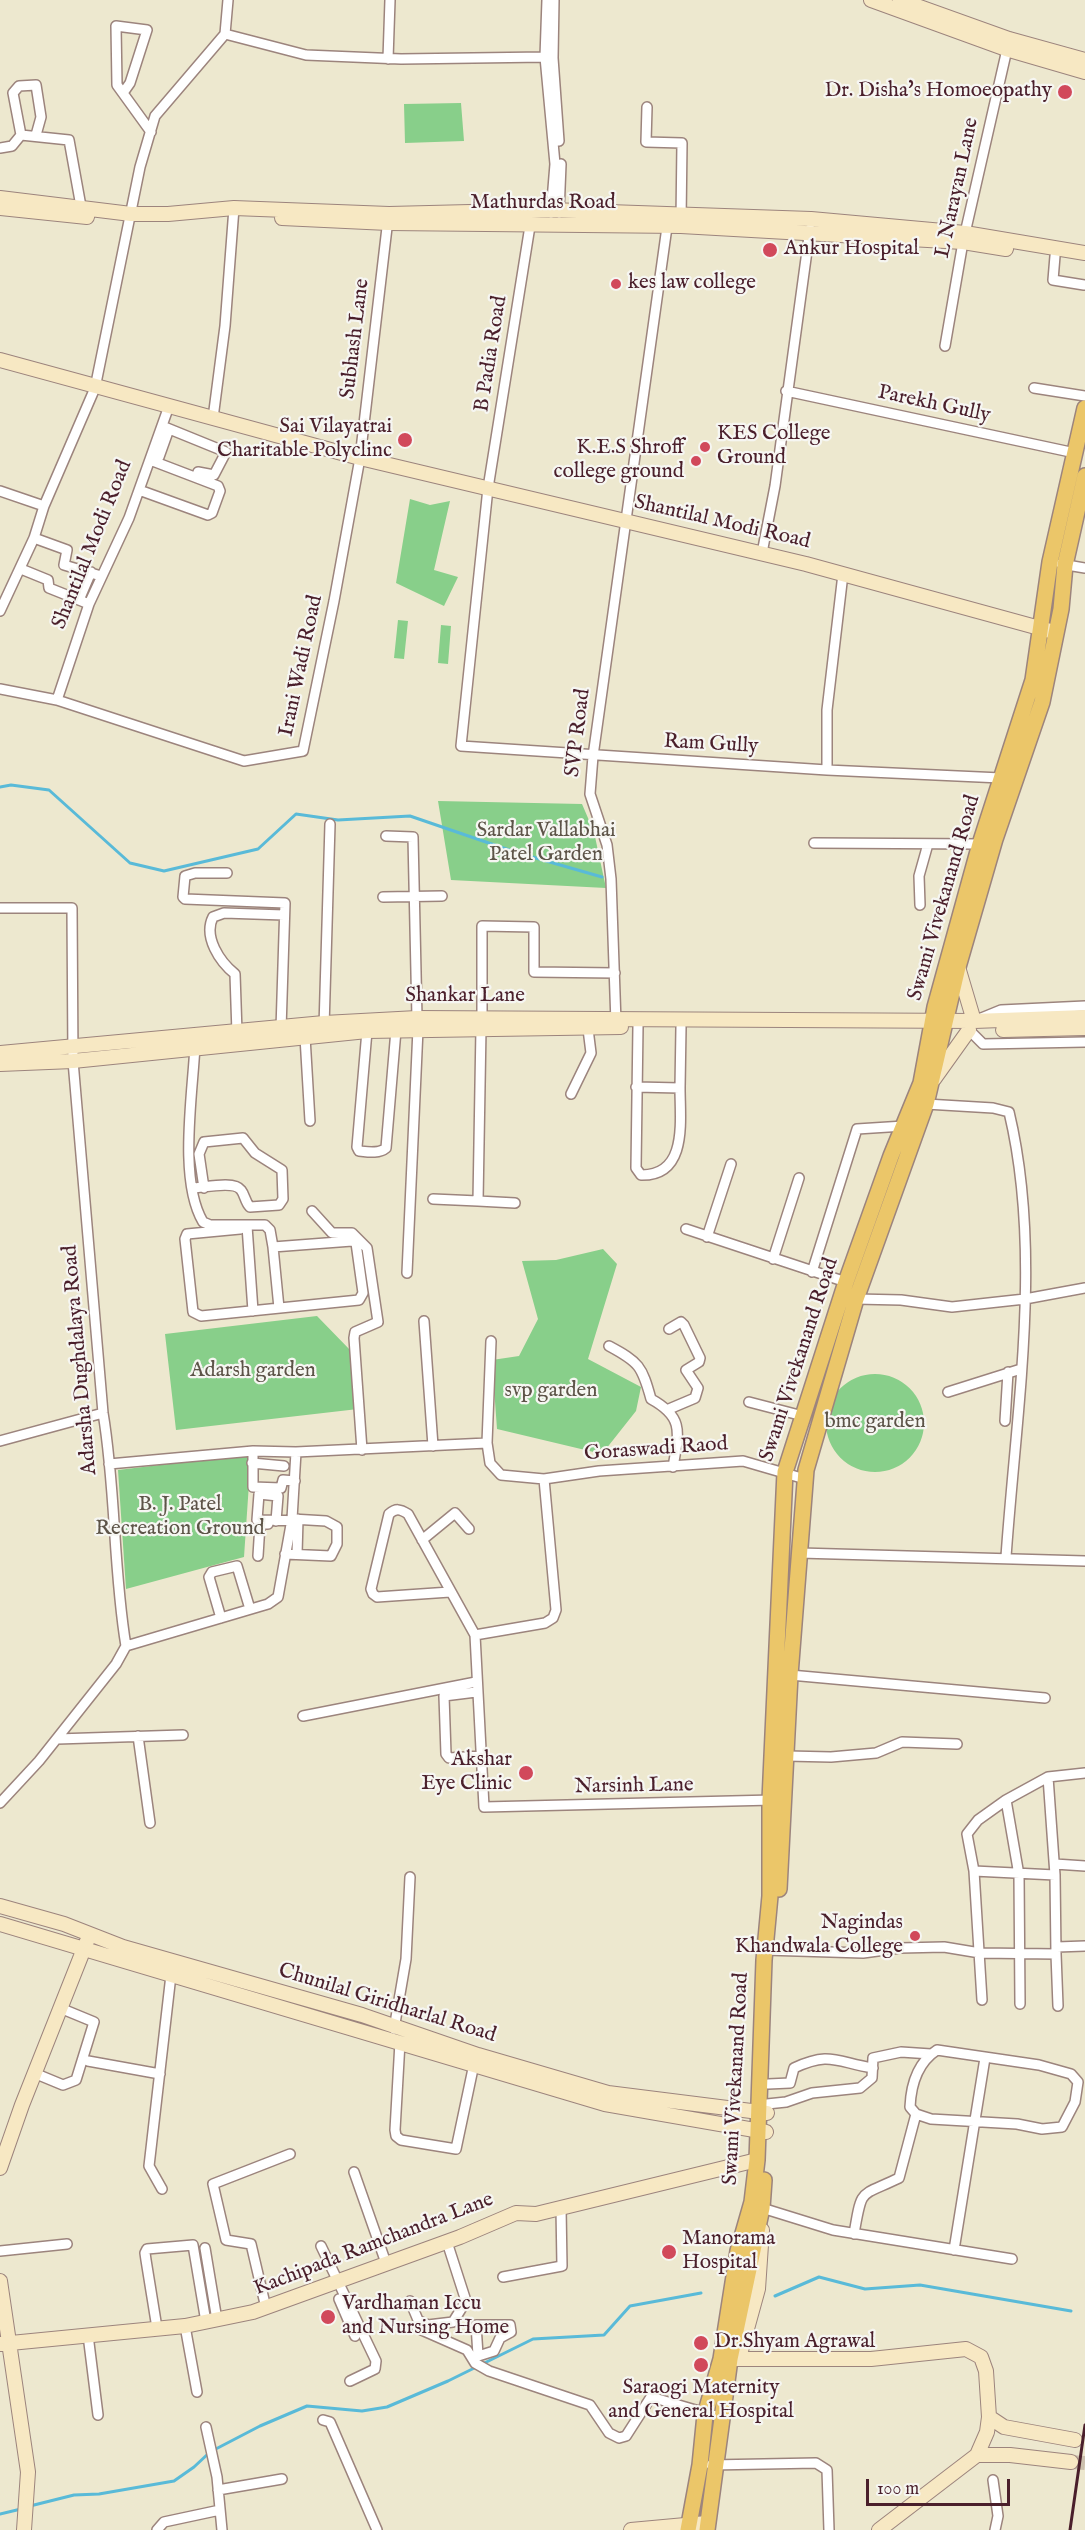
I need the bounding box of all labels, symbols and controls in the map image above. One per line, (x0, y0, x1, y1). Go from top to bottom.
place label: Dr. Disha's Homoeopathy (824, 79, 1052, 105)
marker: Dr. Disha's Homoeopathy (1056, 83, 1074, 101)
street label: L Narayan Lane (931, 116, 985, 260)
street label: Mathurdas Road (470, 191, 616, 217)
place label: Ankur Hospital (784, 237, 919, 263)
marker: Ankur Hospital (761, 241, 779, 259)
place label: kes law college (628, 271, 756, 297)
street label: Subhash Lane (336, 277, 376, 401)
marker: kes law college (609, 277, 623, 291)
street label: B Padia Road (470, 294, 514, 414)
street label: Parekh Gully (875, 381, 993, 429)
place label: Sai Vilayatrai Charitable Polyclinc (217, 415, 392, 465)
place label: KES College Ground (717, 422, 830, 472)
marker: Sai Vilayatrai Charitable Polyclinc (396, 431, 414, 449)
place label: K.E.S Shroff college ground (553, 436, 684, 486)
marker: KES College Ground (698, 440, 712, 454)
marker: K.E.S Shroff college ground (689, 454, 703, 468)
street label: Shantilal Modi Road (48, 457, 138, 633)
street label: Shantilal Modi Road (632, 490, 812, 556)
street label: Irani Wadi Road (275, 593, 329, 739)
street label: SVP Road (561, 687, 597, 779)
street label: Ram Gully (663, 730, 759, 760)
street label: Swami Vivekanand Road (904, 792, 986, 1004)
park label: Sardar Vallabhai Patel Garden (476, 819, 616, 869)
street label: Shankar Lane (405, 984, 525, 1010)
street label: Adarsha Dughdalaya Road (58, 1244, 104, 1476)
street label: Swami Vivekanand Road (755, 1255, 845, 1465)
park label: Adarsh garden (190, 1359, 316, 1385)
park label: svp garden (505, 1379, 597, 1405)
park label: bmc garden (824, 1410, 926, 1436)
street label: Goraswadi Raod (583, 1432, 729, 1468)
park label: B. J. Patel Recreation Ground (95, 1493, 265, 1543)
place label: Akshar Eye Clinic (421, 1748, 512, 1798)
marker: Akshar Eye Clinic (517, 1764, 535, 1782)
street label: Narsinh Lane (574, 1773, 694, 1801)
place label: Nagindas Khandwala College (735, 1911, 903, 1961)
marker: Nagindas Khandwala College (908, 1929, 922, 1943)
street label: Chunilal Giridharlal Road (275, 1959, 499, 2049)
street label: Swami Vivekanand Road (719, 1972, 755, 2186)
street label: Kachipada Ramchandra Lane (251, 2188, 497, 2302)
place label: Manorama Hospital (682, 2227, 775, 2277)
marker: Manorama Hospital (660, 2243, 678, 2261)
place label: Vardhaman Iccu and Nursing Home (342, 2292, 509, 2342)
marker: Vardhaman Iccu and Nursing Home (319, 2308, 337, 2326)
place label: Dr.Shyam Agrawal (714, 2330, 875, 2356)
marker: Dr.Shyam Agrawal (692, 2334, 710, 2352)
marker: Saraogi Maternity and General Hospital (692, 2356, 710, 2374)
place label: Saraogi Maternity and General Hospital (608, 2376, 794, 2426)
scale bar (869, 2467, 1013, 2505)
text: 100 m (877, 2478, 919, 2501)

